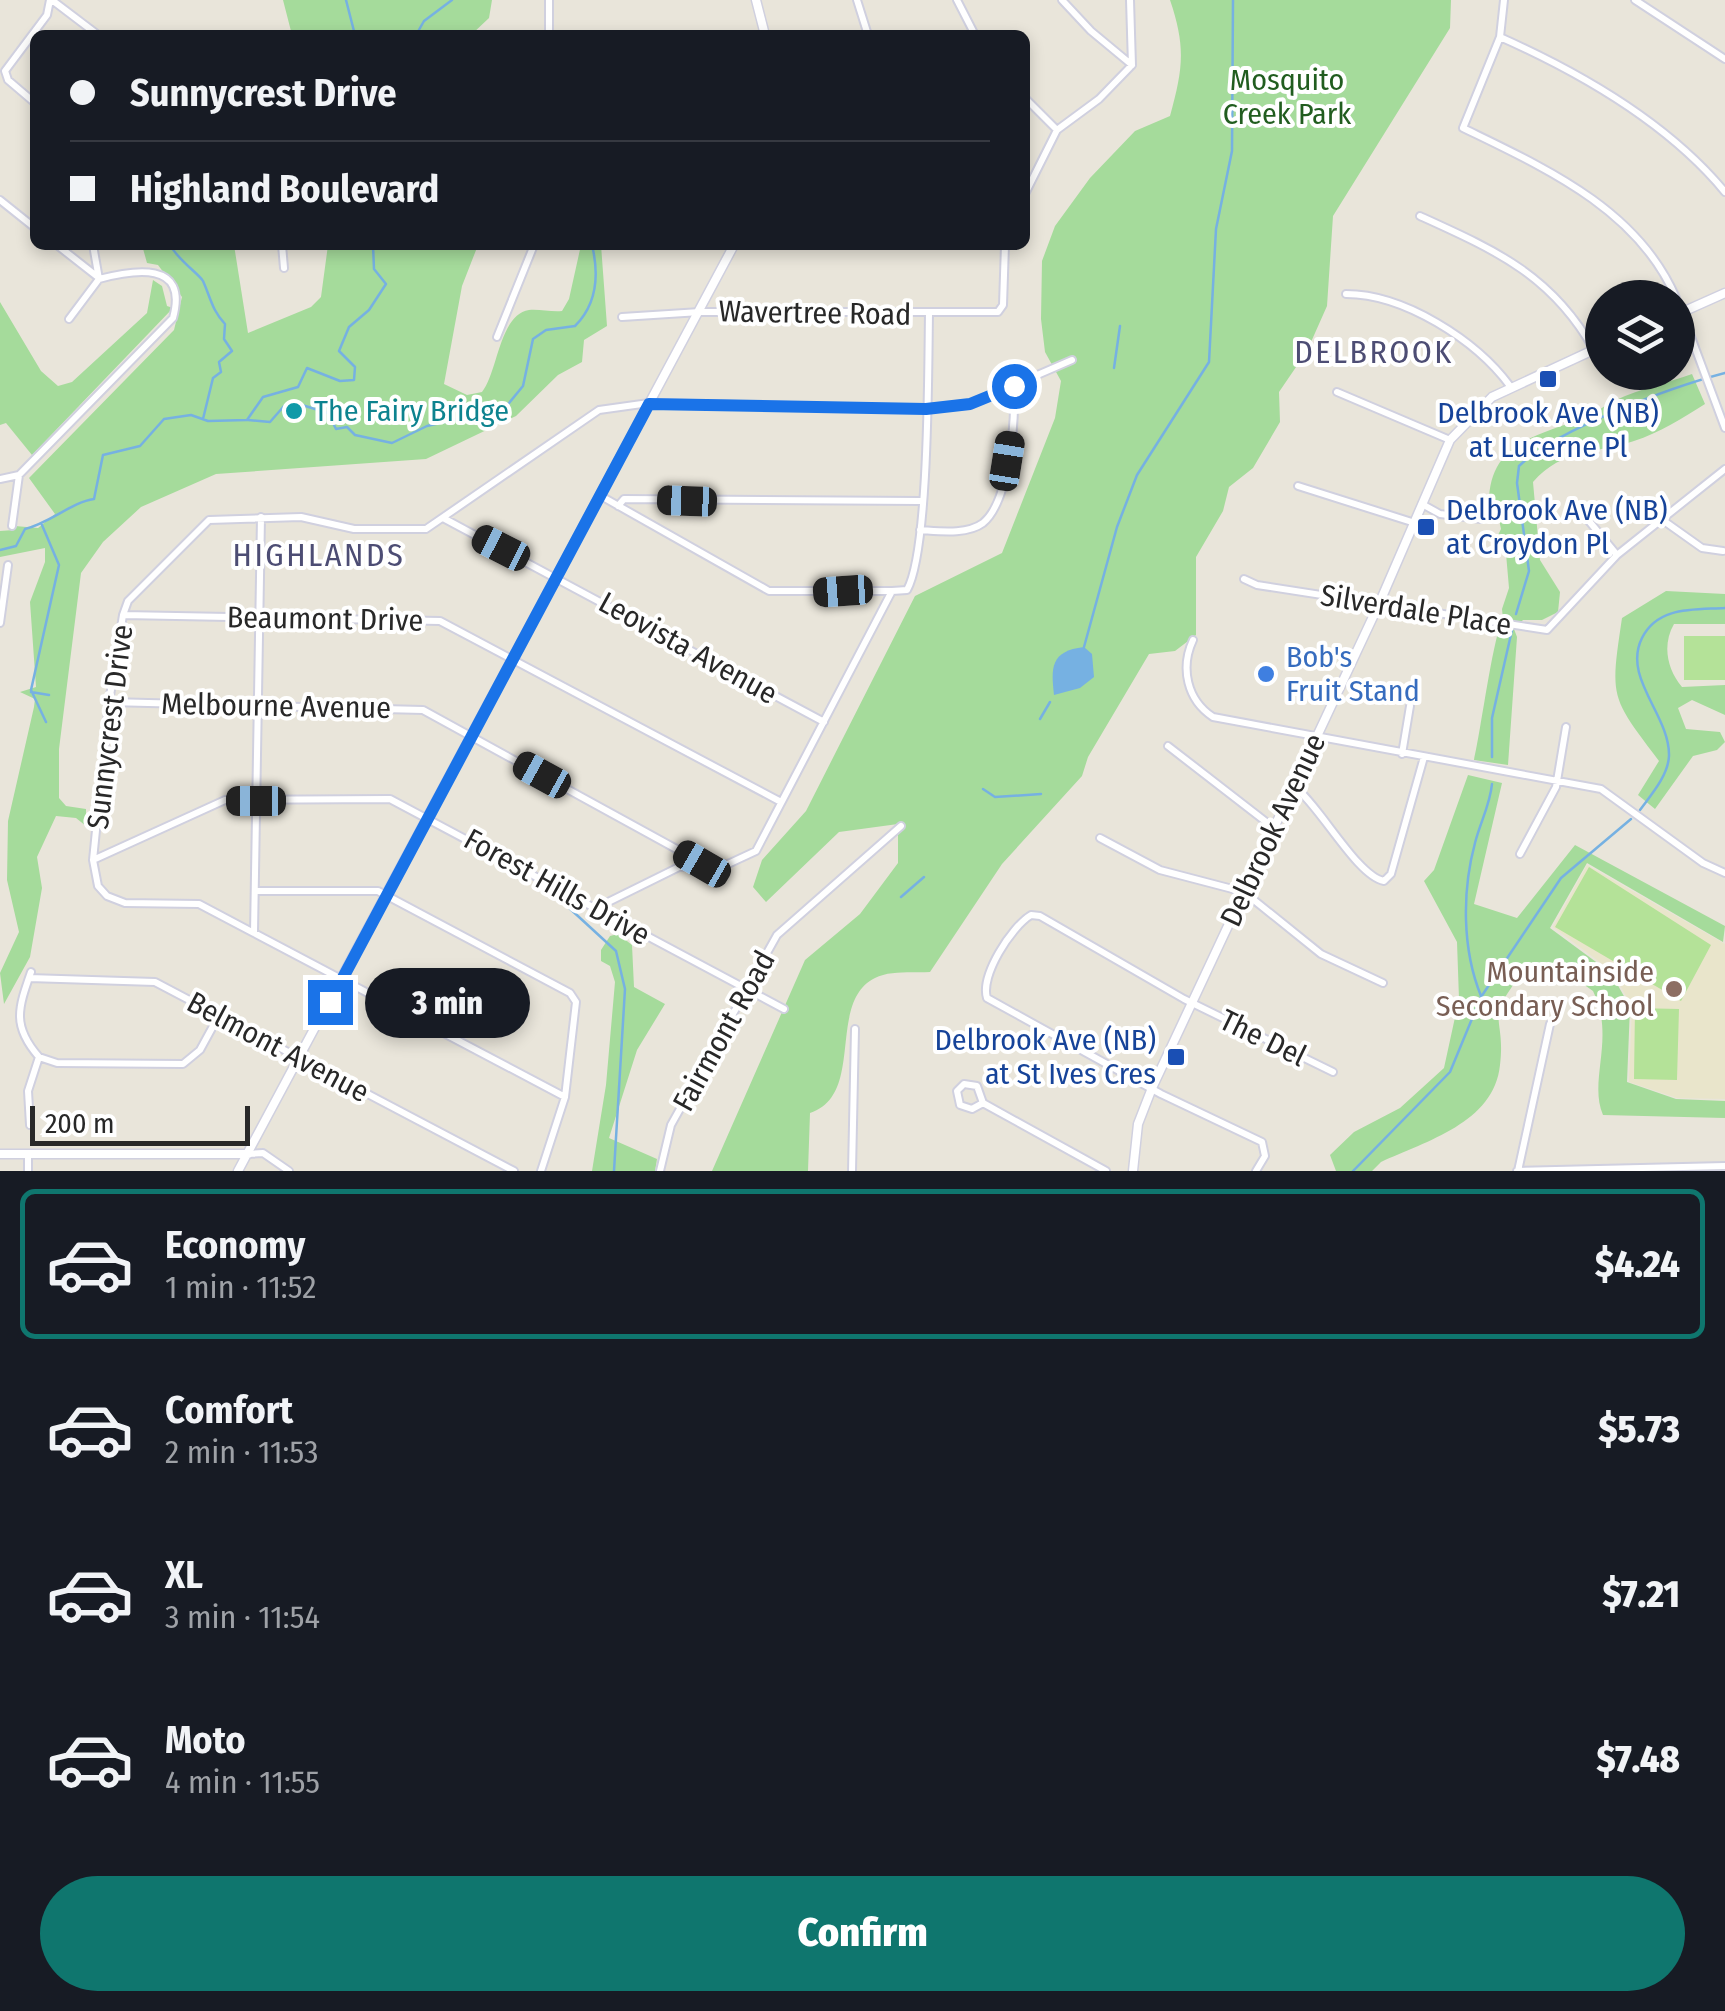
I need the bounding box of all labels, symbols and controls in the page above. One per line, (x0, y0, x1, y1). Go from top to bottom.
park label: Mosquito Creek Park (1223, 62, 1351, 132)
text: Sunnycrest Drive (130, 70, 397, 116)
text: Highland Boulevard (130, 166, 439, 212)
map controls (1585, 280, 1695, 390)
button: layers (1585, 280, 1695, 390)
street label: Wavertree Road (718, 293, 912, 333)
district label: DELBROOK (1294, 333, 1454, 371)
route start (992, 364, 1037, 409)
marker: Delbrook Ave (NB) at Lucerne Pl (1537, 368, 1559, 390)
place label: The Fairy Bridge (314, 393, 509, 429)
place label: Delbrook Ave (NB) at Lucerne Pl (1437, 395, 1659, 465)
marker: The Fairy Bridge (283, 400, 305, 422)
car (987, 429, 1027, 493)
car (656, 485, 718, 517)
place label: Delbrook Ave (NB) at Croydon Pl (1446, 492, 1668, 562)
marker: Delbrook Ave (NB) at Croydon Pl (1415, 516, 1437, 538)
car (467, 521, 535, 575)
district label: HIGHLANDS (233, 536, 405, 574)
car (812, 574, 874, 608)
street label: Silverdale Place (1318, 577, 1514, 643)
street label: Leovista Avenue (593, 584, 783, 712)
street label: Beaumont Drive (227, 599, 423, 639)
street label: Sunnycrest Drive (80, 623, 140, 831)
place label: Bob's Fruit Stand (1286, 639, 1420, 709)
marker: Bob's Fruit Stand (1255, 663, 1277, 685)
street label: Melbourne Avenue (161, 686, 391, 726)
street label: Delbrook Avenue (1213, 728, 1333, 932)
car (508, 747, 576, 803)
car (226, 786, 286, 816)
street label: Forest Hills Drive (458, 821, 656, 953)
car (669, 836, 735, 892)
street label: Fairmont Road (665, 945, 783, 1117)
place label: Mountainside Secondary School (1436, 954, 1654, 1024)
callout: 3 min (365, 967, 530, 1037)
marker: Mountainside Secondary School (1663, 978, 1685, 1000)
route end (308, 980, 353, 1025)
street label: Belmont Avenue (181, 984, 375, 1110)
text: 3 min (412, 984, 483, 1022)
street label: The Del (1214, 1002, 1312, 1074)
place label: Delbrook Ave (NB) at St Ives Cres (934, 1022, 1156, 1092)
marker: Delbrook Ave (NB) at St Ives Cres (1165, 1046, 1187, 1068)
scale bar (30, 1101, 250, 1146)
text: 200 m (45, 1107, 115, 1140)
icon: car (45, 1219, 135, 1309)
text: Economy (165, 1222, 305, 1268)
text: $4.24 (1595, 1241, 1680, 1287)
text: 1 min · 11:52 (165, 1268, 316, 1306)
icon: car (45, 1384, 135, 1474)
text: Comfort (165, 1387, 293, 1433)
text: $5.73 (1598, 1406, 1680, 1452)
text: 2 min · 11:53 (165, 1433, 318, 1471)
icon: car (45, 1549, 135, 1639)
text: XL (165, 1552, 203, 1598)
text: $7.21 (1602, 1571, 1680, 1617)
text: 3 min · 11:54 (165, 1598, 320, 1636)
icon: car (45, 1714, 135, 1804)
text: Moto (165, 1717, 246, 1763)
text: $7.48 (1597, 1736, 1680, 1782)
text: 4 min · 11:55 (165, 1763, 320, 1801)
button: Confirm (40, 1876, 1685, 1991)

